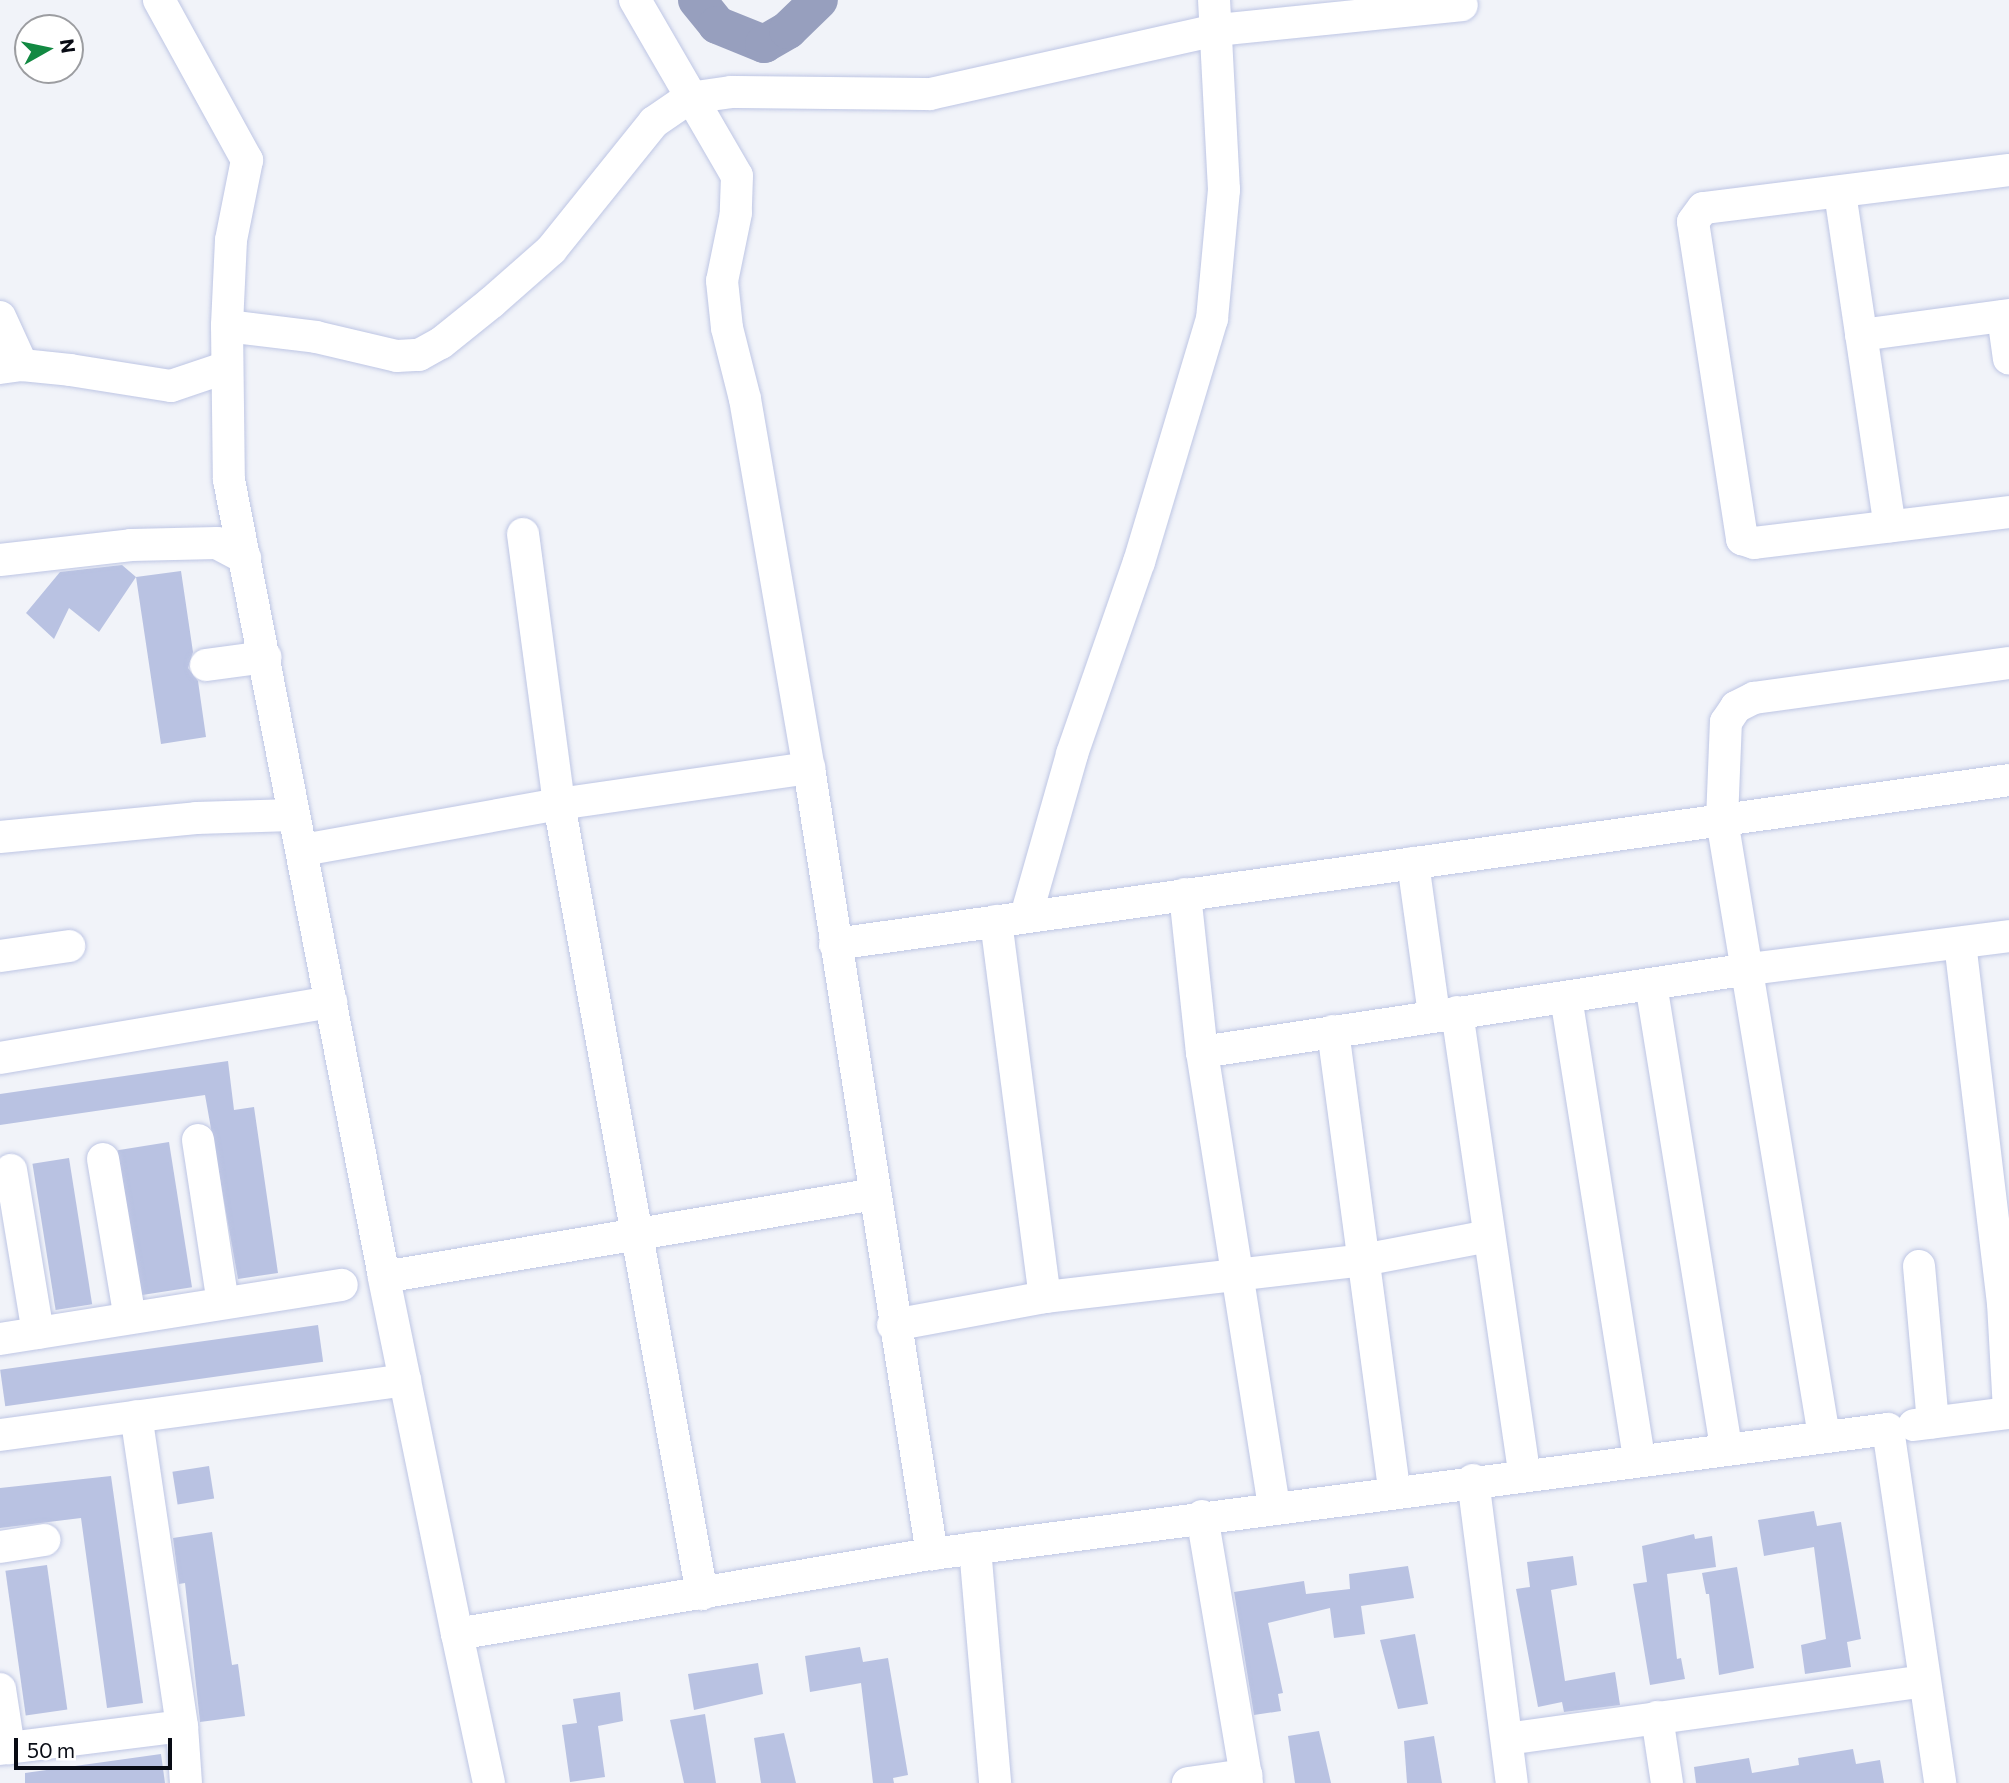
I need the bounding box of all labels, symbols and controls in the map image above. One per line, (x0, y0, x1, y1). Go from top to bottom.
north arrow (14, 14, 84, 84)
text: N (56, 37, 81, 55)
scale bar (18, 1724, 175, 1768)
text: 50 m (27, 1737, 75, 1762)

